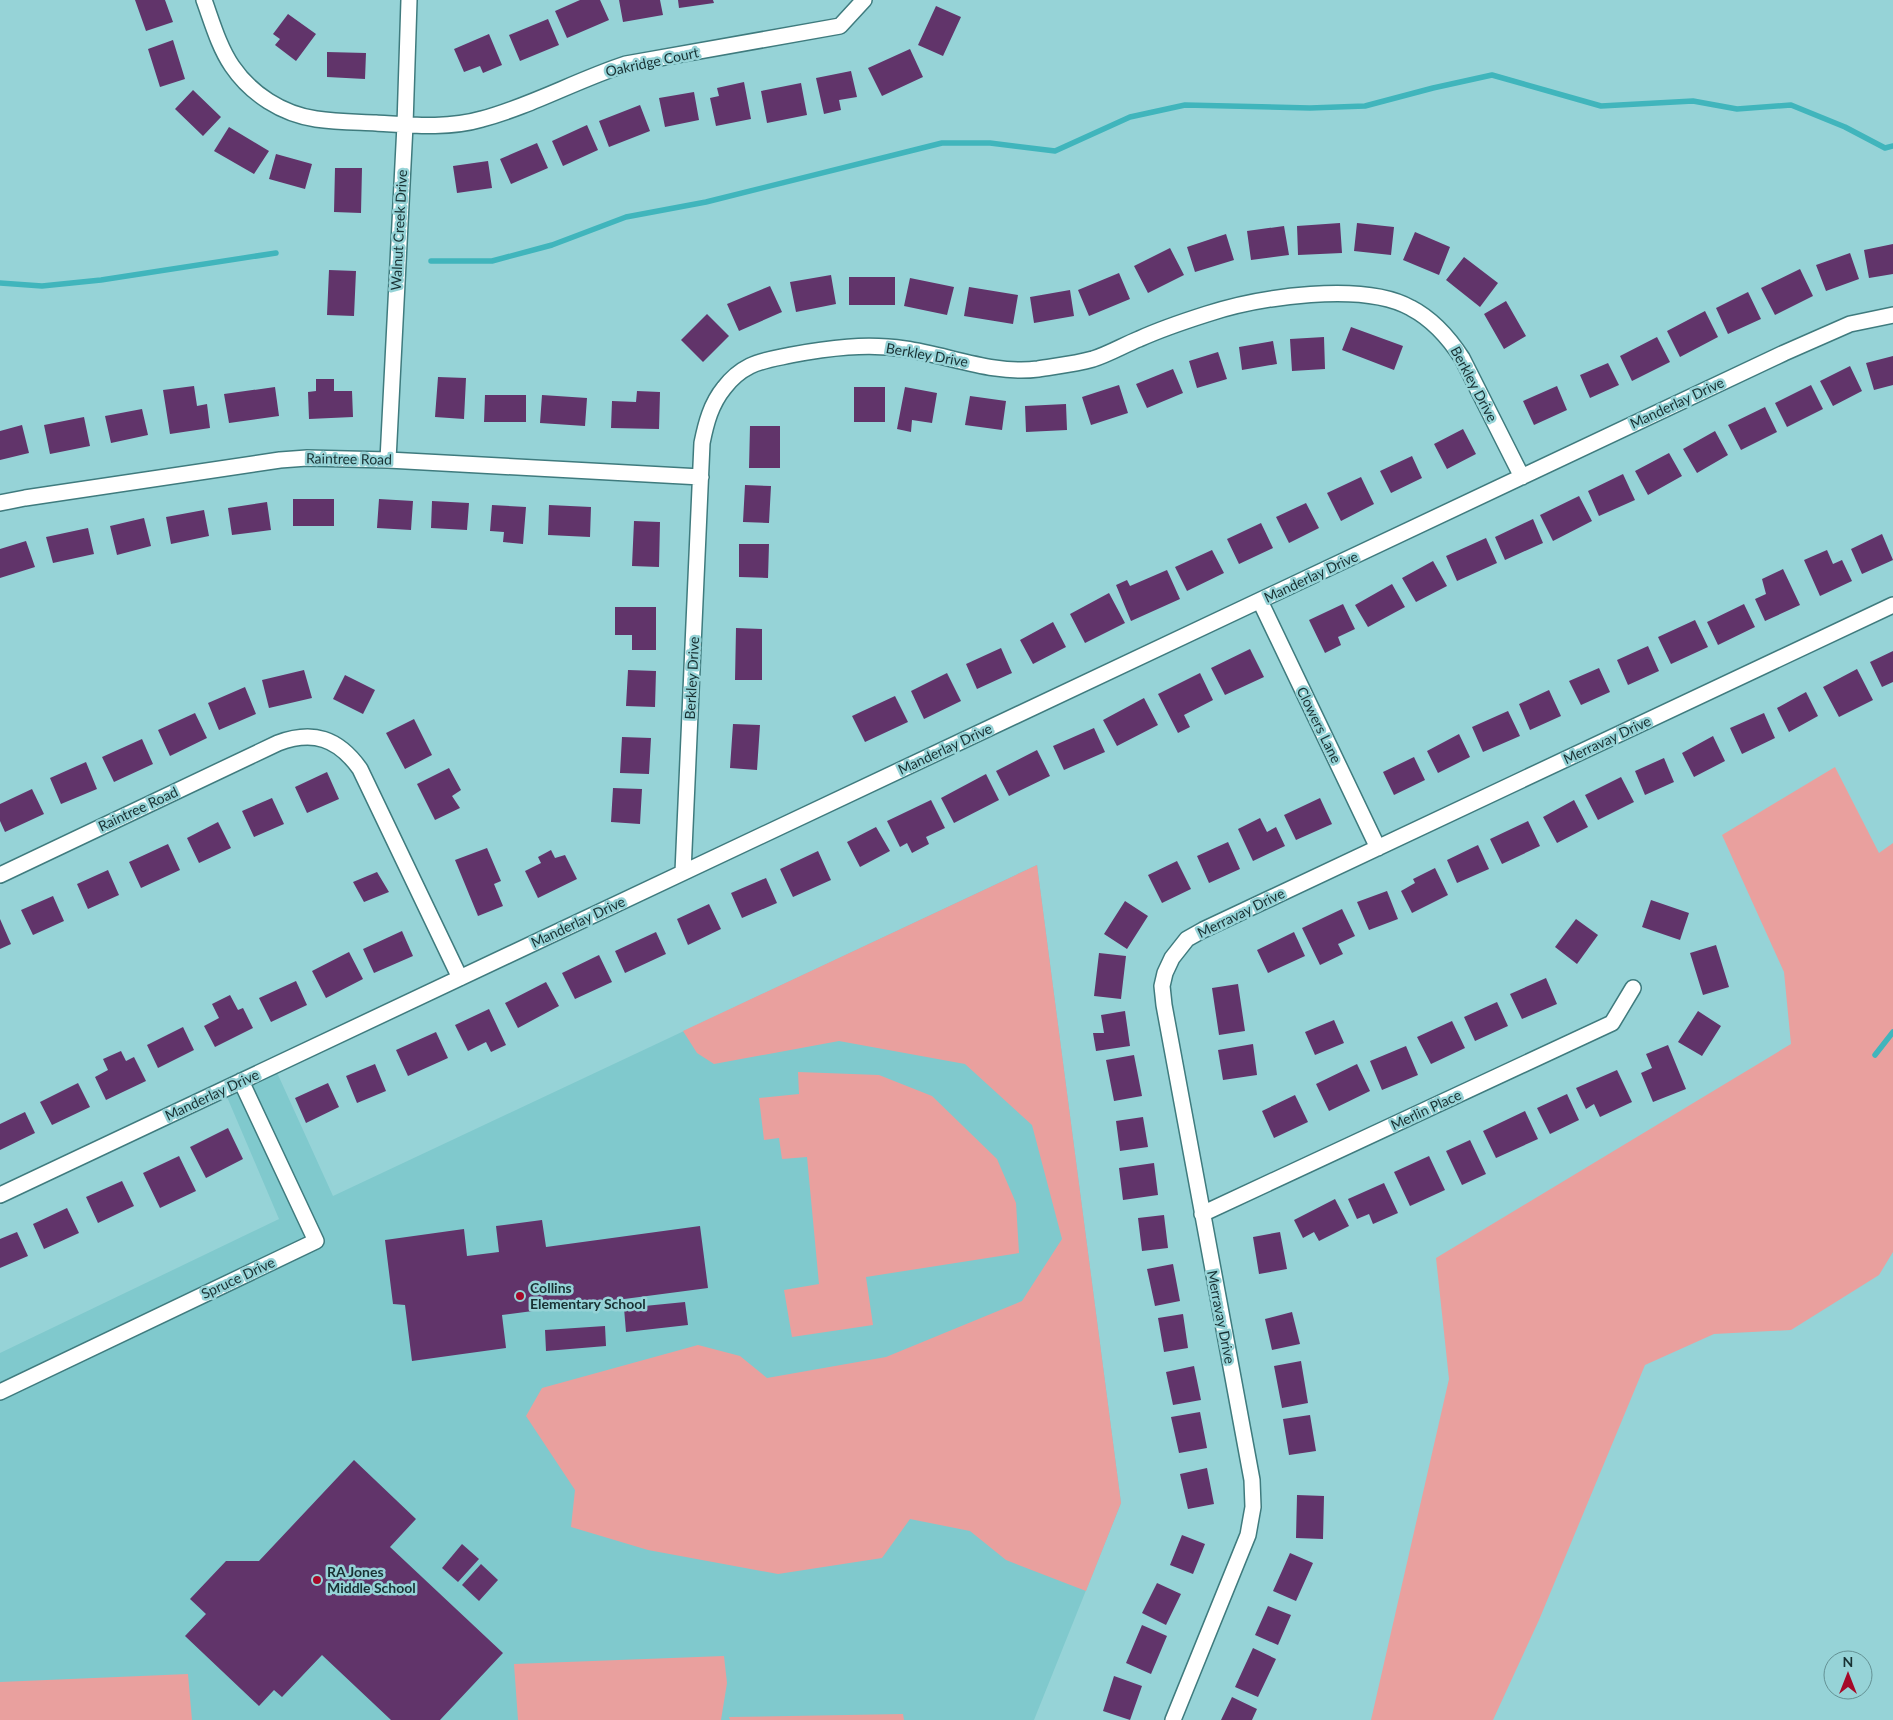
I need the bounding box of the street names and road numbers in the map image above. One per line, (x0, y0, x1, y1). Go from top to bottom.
street label: Oakridge Court (604, 43, 700, 80)
street label: Walnut Creek Drive (387, 169, 410, 291)
street label: Berkley Drive (885, 339, 969, 370)
street label: Berkley Drive (1447, 343, 1501, 424)
street label: Manderlay Drive (1627, 373, 1727, 432)
street label: Raintree Road (306, 449, 392, 468)
street label: Manderlay Drive (1261, 547, 1361, 606)
street label: Berkley Drive (681, 636, 702, 720)
street label: Clowers Lane (1294, 684, 1345, 766)
street label: Merravay Drive (1560, 712, 1653, 767)
street label: Manderlay Drive (895, 719, 995, 778)
street label: Raintree Road (95, 783, 180, 834)
street label: Merravay Drive (1194, 884, 1287, 941)
street label: Manderlay Drive (528, 892, 628, 951)
street label: Manderlay Drive (162, 1065, 262, 1124)
street label: Merlin Place (1388, 1086, 1464, 1133)
street label: Spruce Drive (198, 1253, 277, 1302)
street label: Merravay Drive (1204, 1269, 1239, 1365)

